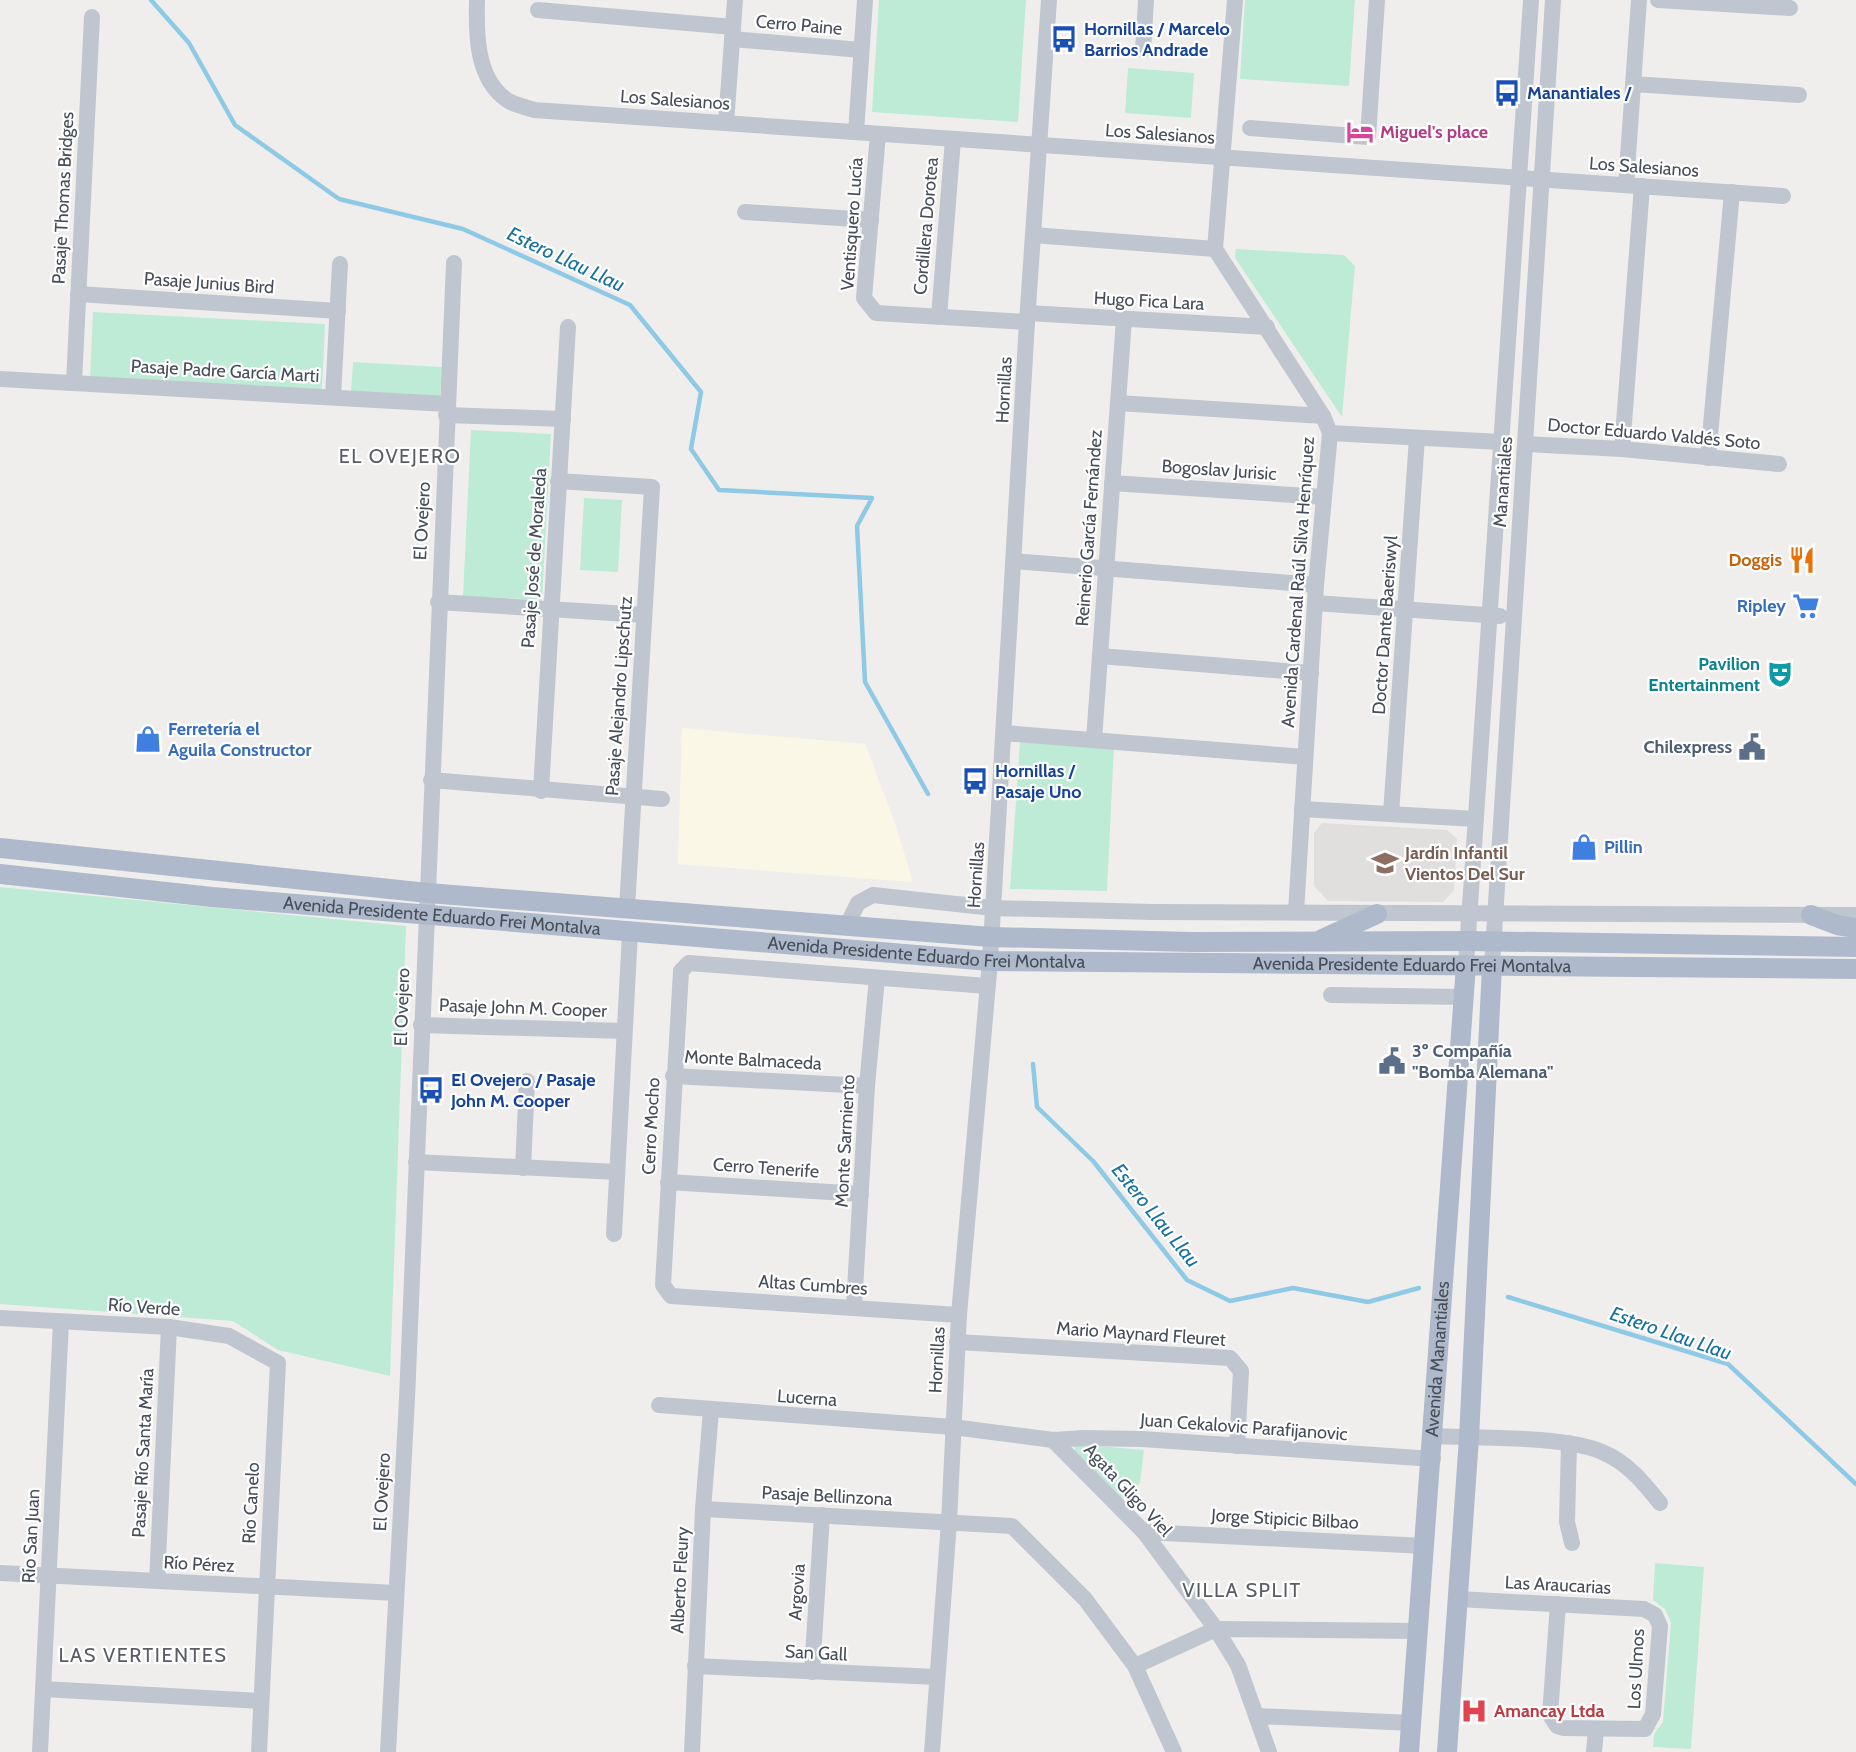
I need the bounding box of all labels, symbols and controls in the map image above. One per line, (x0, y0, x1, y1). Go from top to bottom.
street label: Cerro Paine (755, 10, 843, 40)
place label: Hornillas / Marcelo Barrios Andrade (1084, 18, 1230, 61)
bus stop icon: Hornillas / Marcelo Barrios Andrade (1049, 24, 1079, 54)
bus stop icon: Manantiales / (1492, 78, 1522, 108)
place label: Manantiales / (1527, 82, 1632, 104)
street label: Los Salesianos (619, 85, 731, 115)
street label: Pasaje Thomas Bridges (47, 111, 79, 285)
hotel icon: Miguel's place (1345, 117, 1375, 147)
street label: Los Salesianos (1104, 119, 1216, 149)
place label: Miguel's place (1380, 121, 1488, 143)
street label: Los Salesianos (1588, 152, 1700, 182)
street label: Ventisquero Lucía (836, 156, 868, 291)
street label: Cordillera Dorotea (909, 156, 943, 296)
water label: Estero Llau Llau (504, 221, 629, 297)
street label: Pasaje Junius Bird (143, 267, 275, 299)
street label: Hugo Fica Lara (1093, 287, 1205, 315)
street label: Pasaje Padre García Marti (130, 355, 320, 387)
street label: Hornillas (991, 356, 1017, 424)
street label: Doctor Eduardo Valdés Soto (1547, 414, 1762, 454)
street label: Reinerio García Fernández (1071, 428, 1107, 627)
street label: Avenida Cardenal Raúl Silva Henríquez (1277, 435, 1319, 728)
street label: Manantiales (1489, 436, 1517, 528)
district label: EL OVEJERO (339, 444, 461, 468)
street label: Bogoslav Jurisic (1161, 455, 1277, 485)
street label: Pasaje José de Moraleda (517, 467, 551, 649)
street label: El Ovejero (409, 481, 435, 561)
street label: Doctor Dante Baeriswyl (1368, 534, 1402, 715)
restaurant icon: Doggis (1787, 545, 1817, 575)
place label: Doggis (1729, 549, 1782, 571)
supermarket icon: Ripley (1791, 591, 1821, 621)
street label: Pasaje Alejandro Lipschutz (601, 595, 637, 797)
place label: Ripley (1737, 595, 1786, 617)
place label: Pavilion Entertainment (1648, 653, 1760, 696)
theatre icon: Pavilion Entertainment (1765, 659, 1795, 689)
place label: Ferretería el Aguila Constructor (168, 718, 311, 761)
shop icon: Ferretería el Aguila Constructor (133, 724, 163, 754)
public building icon: Chilexpress (1737, 732, 1767, 762)
place label: Chilexpress (1644, 736, 1732, 758)
place label: Hornillas / Pasaje Uno (995, 760, 1082, 803)
bus stop icon: Hornillas / Pasaje Uno (960, 766, 990, 796)
shop icon: Pillin (1569, 832, 1599, 862)
place label: Pillin (1604, 836, 1643, 858)
street label: Hornillas (963, 841, 989, 909)
place label: Jardín Infantil Vientos Del Sur (1404, 842, 1525, 885)
school or university icon: Jardín Infantil Vientos Del Sur (1370, 848, 1400, 878)
street label: Avenida Presidente Eduardo Frei Montalva (282, 892, 602, 940)
street label: Avenida Presidente Eduardo Frei Montalva (767, 932, 1086, 973)
street label: Avenida Presidente Eduardo Frei Montalva (1253, 952, 1572, 977)
street label: El Ovejero (390, 967, 414, 1047)
street label: Pasaje John M. Cooper (439, 994, 608, 1022)
place label: 3º Compañía "Bomba Alemana" (1412, 1040, 1553, 1083)
street label: Monte Balmaceda (684, 1045, 823, 1075)
public building icon: 3º Compañía "Bomba Alemana" (1377, 1046, 1407, 1076)
place label: El Ovejero / Pasaje John M. Cooper (450, 1069, 596, 1112)
street label: Monte Sarmiento (831, 1074, 859, 1208)
bus stop icon: El Ovejero / Pasaje John M. Cooper (416, 1075, 446, 1105)
street label: Cerro Mocho (637, 1077, 665, 1175)
street label: Cerro Tenerife (712, 1153, 820, 1183)
water label: Estero Llau Llau (1107, 1158, 1205, 1272)
street label: Altas Cumbres (758, 1270, 868, 1300)
street label: Avenida Manantiales (1421, 1280, 1454, 1438)
street label: Río Verde (107, 1294, 181, 1320)
water label: Estero Llau Llau (1607, 1301, 1735, 1365)
street label: Mario Maynard Fleuret (1056, 1317, 1226, 1351)
street label: Hornillas (924, 1326, 950, 1394)
street label: Pasaje Río Santa María (128, 1367, 158, 1538)
street label: Lucerna (776, 1385, 838, 1411)
street label: Juan Cekalovic Parafijanovic (1139, 1409, 1348, 1445)
street label: Agata Gligo Viel (1079, 1439, 1177, 1542)
street label: El Ovejero (369, 1452, 395, 1532)
street label: Río Canelo (238, 1462, 264, 1544)
street label: Pasaje Bellinzona (761, 1482, 893, 1510)
street label: Río San Juan (18, 1488, 44, 1584)
street label: Jorge Stipicic Bilbao (1210, 1504, 1359, 1534)
street label: Alberto Fleury (666, 1526, 694, 1634)
street label: Río Pérez (163, 1551, 236, 1577)
street label: Argovia (784, 1563, 810, 1621)
street label: Las Araucarias (1504, 1571, 1612, 1599)
district label: VILLA SPLIT (1182, 1578, 1302, 1602)
street label: Los Ulmos (1623, 1628, 1649, 1710)
street label: San Gall (784, 1640, 849, 1666)
district label: LAS VERTIENTES (59, 1643, 227, 1667)
hospital icon: Amancay Ltda (1459, 1696, 1489, 1726)
place label: Amancay Ltda (1494, 1700, 1604, 1722)

